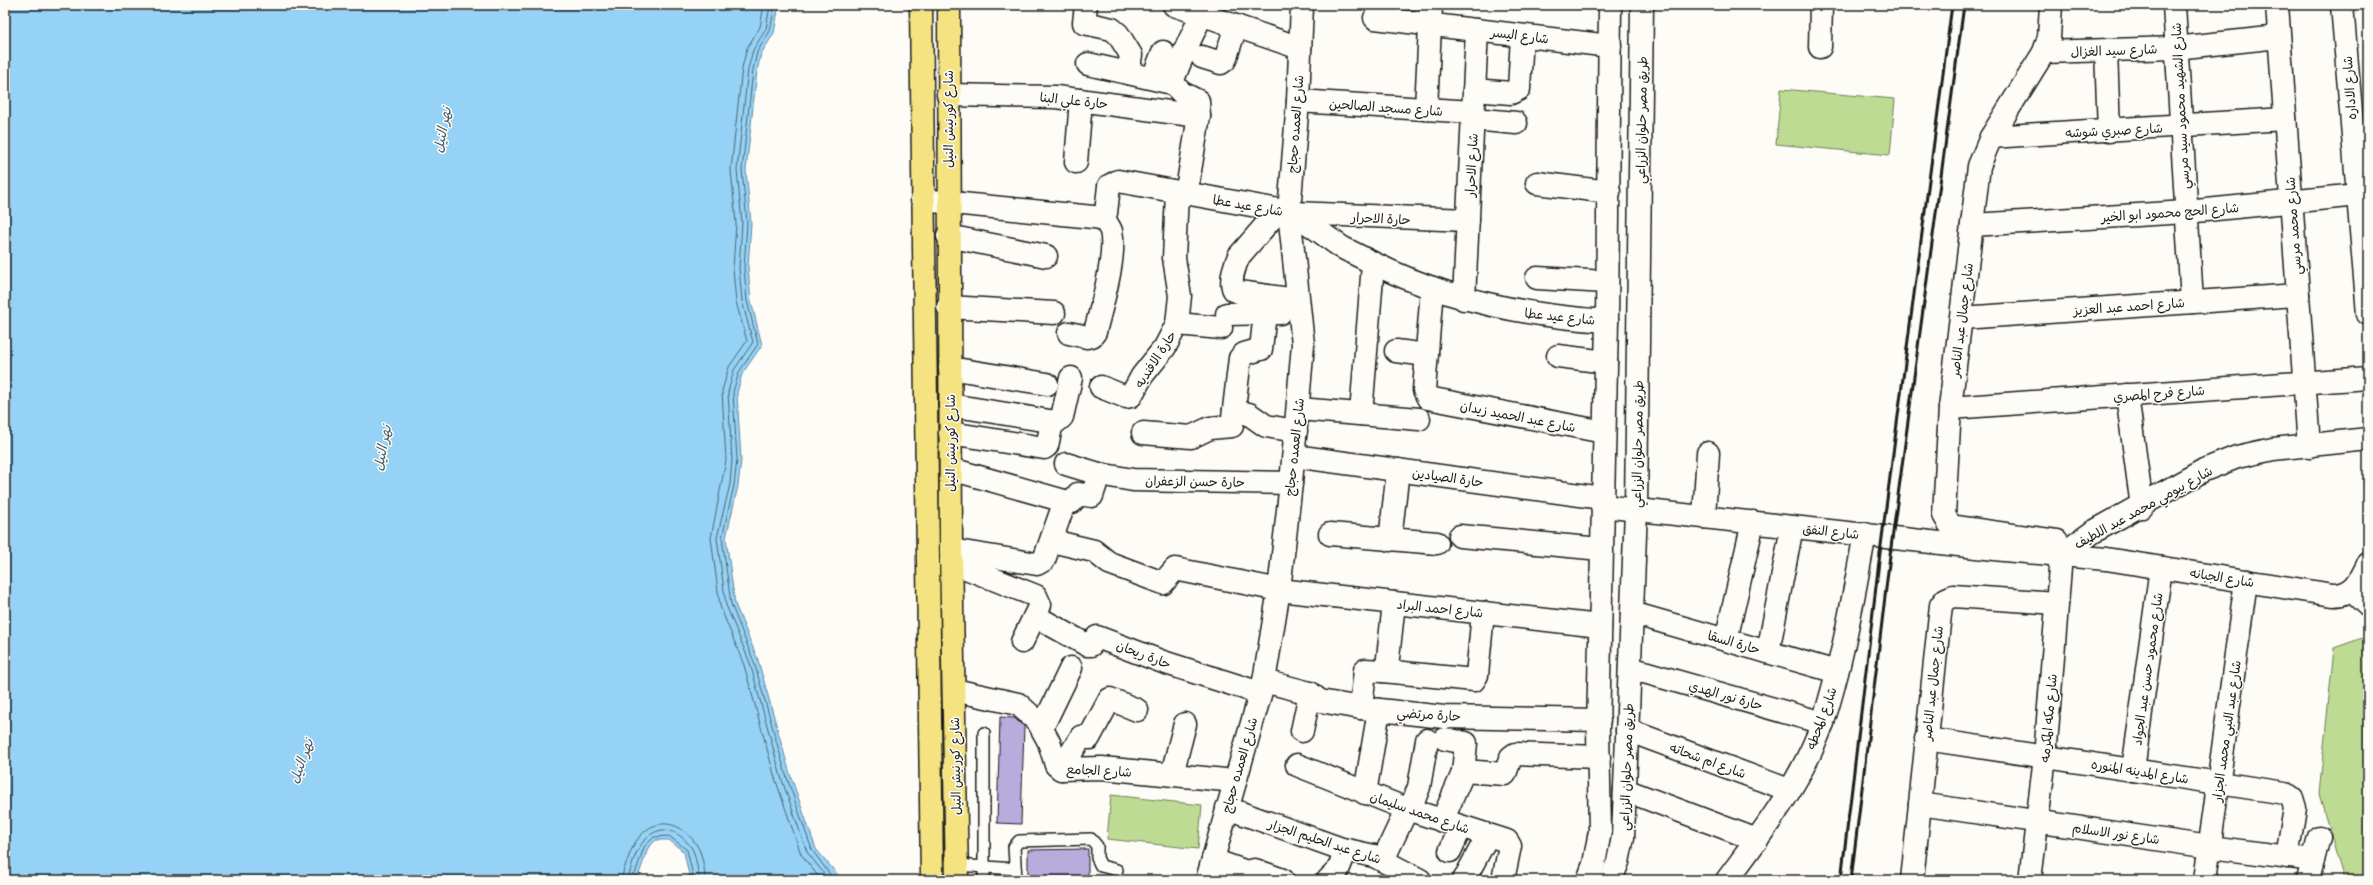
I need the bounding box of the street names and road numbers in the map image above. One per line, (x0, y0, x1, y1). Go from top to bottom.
street label: شارع الشهيد محمود سيد مرسي (2168, 22, 2196, 190)
street label: شارع اليسر (1489, 23, 1550, 49)
street label: شارع سيد الغزال (2070, 40, 2158, 63)
street label: شارع الاداره (2339, 55, 2362, 120)
street label: طريق مصر حلوان الزراعي (1632, 56, 1654, 184)
street label: شارع كورنيش النيل (940, 70, 959, 168)
street label: شارع العمده حجاج (1284, 74, 1309, 174)
street label: حارة علي البنا (1039, 88, 1109, 116)
street label: شارع مسجد الصالحين (1328, 95, 1444, 122)
street label: شارع صبري شوشه (2065, 119, 2163, 144)
street label: شارع الاحرار (1461, 133, 1484, 198)
street label: شارع محمد مرسي (2282, 176, 2308, 275)
street label: شارع عيد عطا (1211, 191, 1284, 222)
street label: شارع الحج محمود ابو الخير (2100, 199, 2240, 228)
street label: حارة الاحرار (1350, 208, 1411, 231)
street label: شارع جمال عبد الناصر (1946, 262, 1979, 379)
street label: شارع احمد عبد العزيز (2072, 294, 2186, 321)
street label: شارع عيد عطا (1523, 304, 1596, 331)
street label: حارة الافنديه (1131, 327, 1182, 392)
street label: طريق مصر حلوان الزراعي (1628, 380, 1650, 508)
street label: شارع فرح المصري (2113, 382, 2206, 407)
street label: شارع كورنيش النيل (942, 394, 961, 492)
street label: شارع العمده حجاج (1281, 397, 1310, 497)
street label: شارع عبد الحميد زيدان (1458, 397, 1577, 438)
street label: شارع بيومي محمد عبد اللطيف (2071, 462, 2217, 555)
street label: حارة الصيادين (1411, 464, 1485, 493)
street label: حارة حسن الزعفران (1145, 472, 1245, 493)
street label: شارع النفق (1802, 520, 1860, 545)
street label: شارع الجبانه (2188, 564, 2255, 593)
street label: شارع محمود حسن عبد الجواد (2128, 591, 2169, 747)
street label: شارع احمد البراد (1396, 595, 1484, 623)
street label: شارع جمال عبد الناصر (1918, 625, 1949, 742)
street label: حارة السقا (1705, 627, 1762, 660)
street label: حارة ريحان (1113, 636, 1174, 675)
street label: شارع عبد النبي محمد الجزار (2208, 659, 2248, 804)
street label: شارع مكه المكرمه (2036, 673, 2063, 763)
street label: حارة نور الهدي (1686, 677, 1765, 716)
street label: شارع المحطه (1802, 685, 1843, 753)
street label: طريق مصر حلوان الزراعي (1616, 703, 1640, 831)
street label: حارة مرتضي (1396, 704, 1462, 728)
street label: شارع العمده حجاج (1218, 715, 1263, 815)
street label: شارع كورنيش النيل (946, 717, 967, 815)
street label: شارع ام شحاته (1667, 739, 1748, 784)
street label: شارع المدينه المنوره (2090, 755, 2190, 790)
street label: شارع الجامع (1066, 760, 1132, 783)
street label: شارع محمد سليمان (1367, 788, 1472, 839)
street label: شارع عبد الحليم الجزار (1265, 815, 1383, 870)
street label: شارع نور الاسلام (2071, 819, 2161, 850)

